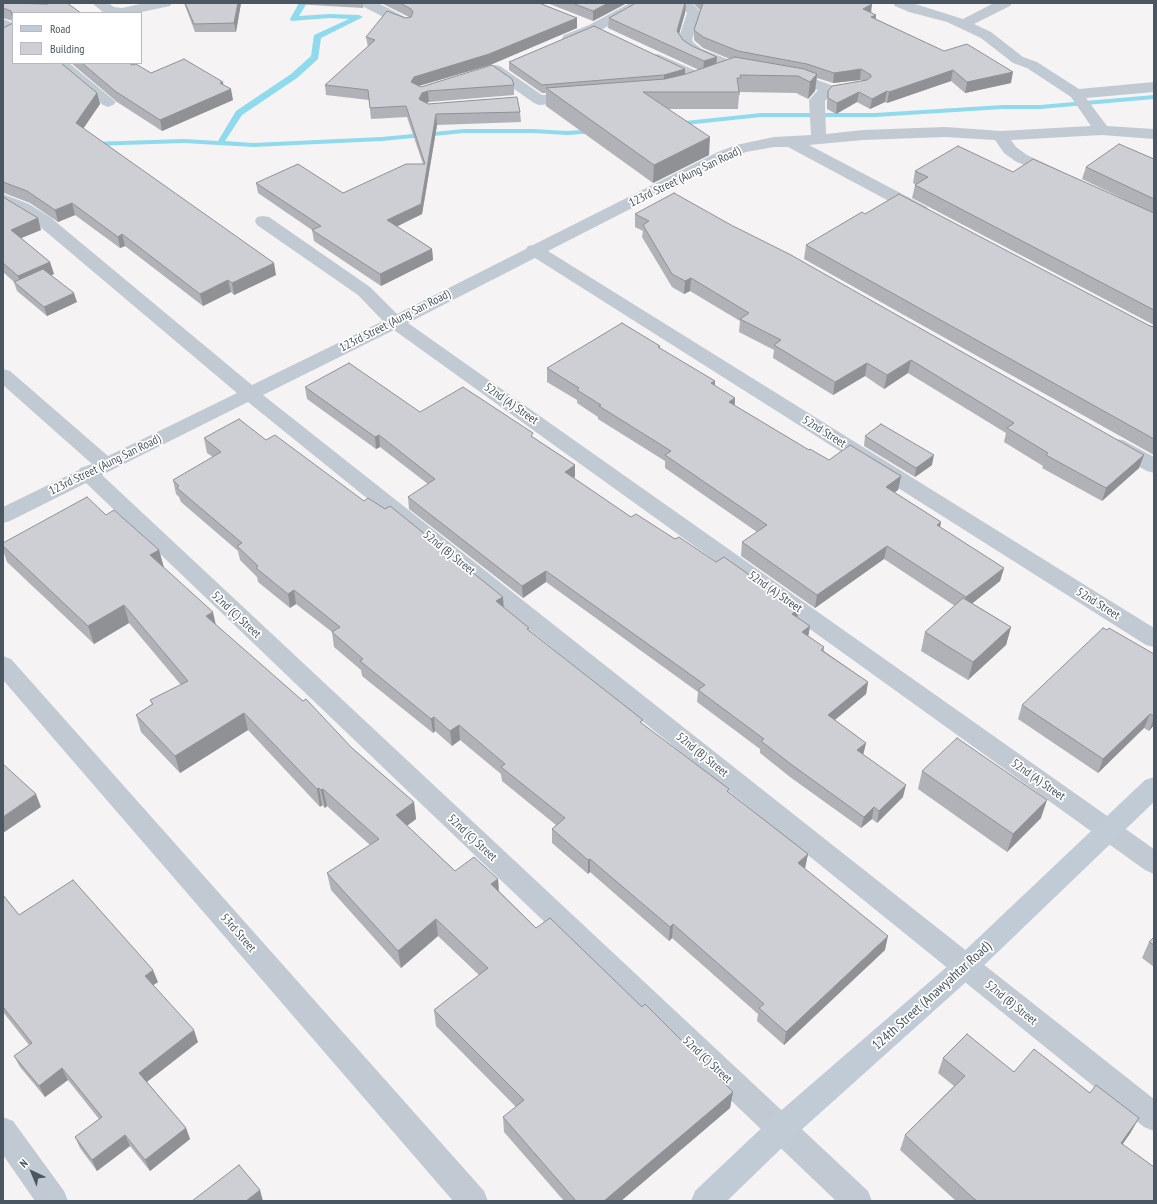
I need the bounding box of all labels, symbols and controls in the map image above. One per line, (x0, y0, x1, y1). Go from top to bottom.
legend (12, 12, 142, 64)
text: Road (50, 21, 70, 36)
text: Building (50, 41, 85, 56)
street label: 123rd Street (Aung San Road) (627, 144, 743, 210)
street label: 123rd Street (Aung San Road) (337, 287, 453, 355)
street label: 52nd (A) Street (481, 380, 541, 428)
street label: 52nd Street (800, 413, 848, 451)
street label: 123rd Street (Aung San Road) (47, 432, 163, 498)
street label: 52nd (B) Street (420, 528, 478, 578)
street label: 52nd (A) Street (745, 568, 805, 616)
street label: 52nd Street (1074, 585, 1122, 623)
street label: 52nd (C) Street (208, 588, 264, 642)
street label: 52nd (B) Street (673, 730, 731, 780)
street label: 52nd (A) Street (1008, 756, 1068, 804)
street label: 52nd (C) Street (444, 811, 500, 865)
street label: 53rd Street (217, 911, 259, 955)
street label: 124th Street (Anawyahtar Road) (869, 938, 995, 1054)
street label: 52nd (B) Street (982, 978, 1040, 1028)
street label: 52nd (C) Street (679, 1033, 735, 1087)
north arrow (12, 1152, 52, 1192)
text: N (17, 1156, 31, 1170)

